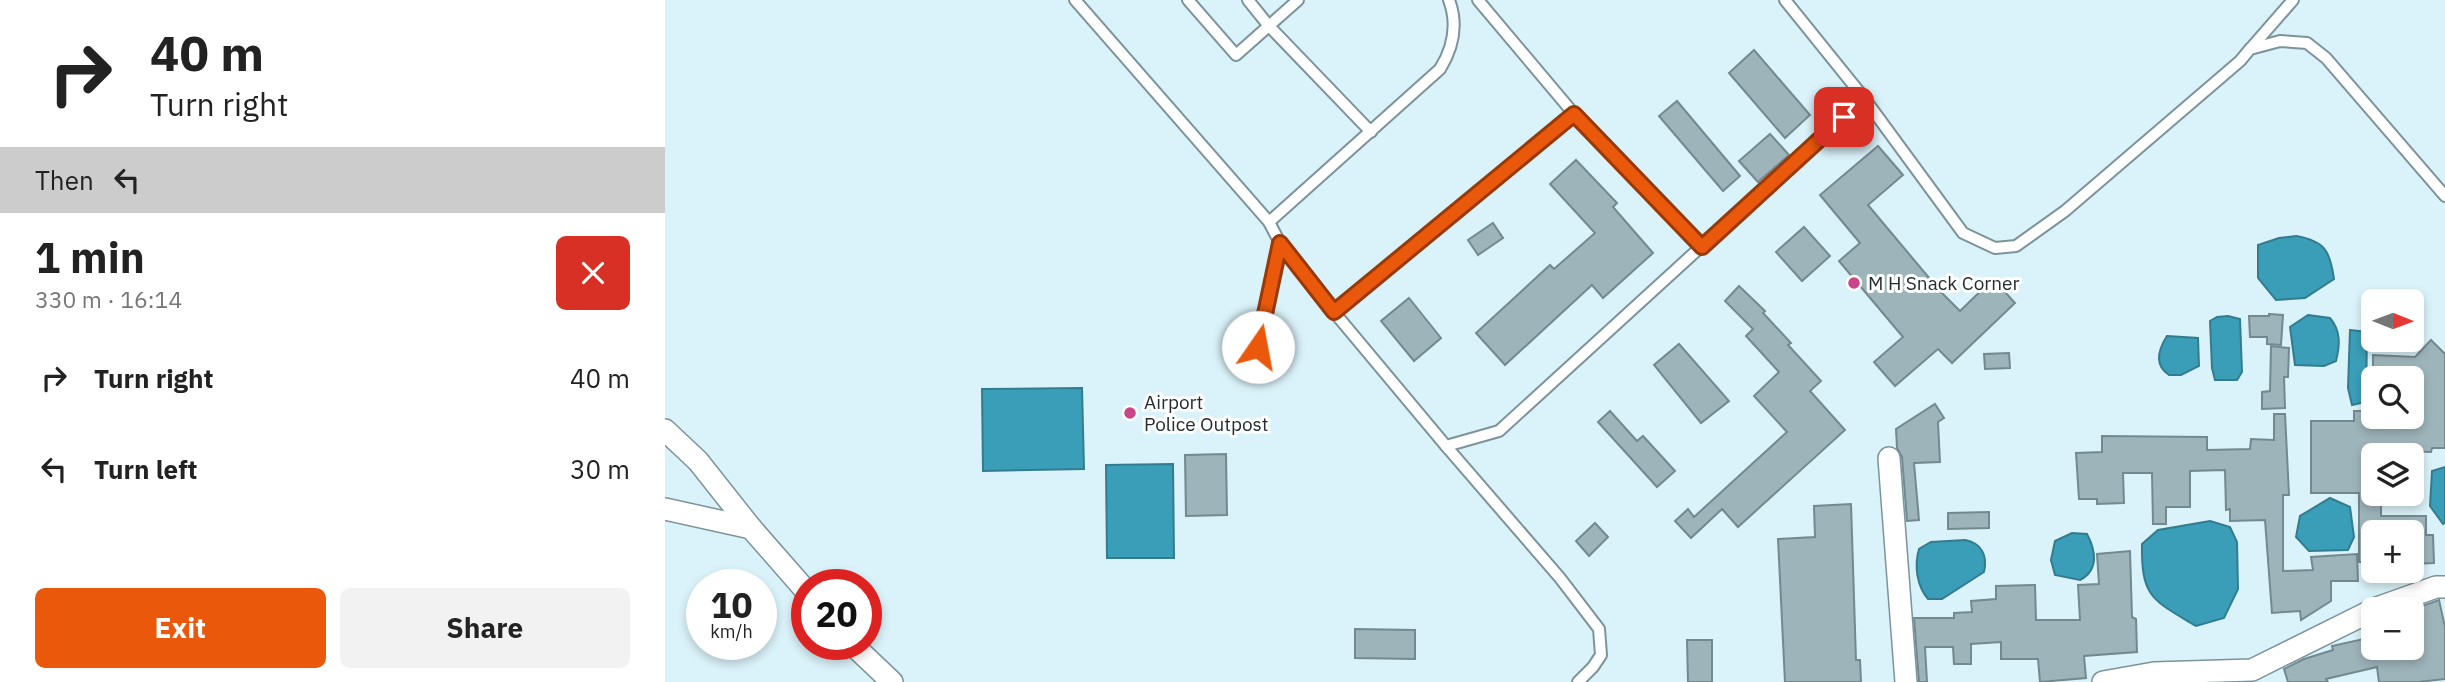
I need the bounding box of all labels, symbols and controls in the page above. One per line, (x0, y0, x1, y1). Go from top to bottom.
text: 40 m (150, 21, 264, 84)
icon: right (35, 28, 126, 119)
text: Turn right (150, 83, 288, 125)
pin (1814, 87, 1874, 147)
icon: arrive (1825, 98, 1863, 136)
icon: left (108, 161, 146, 199)
text: Then (35, 163, 94, 197)
text: 1 min (35, 230, 145, 285)
button: close (556, 236, 630, 310)
place label: M H Snack Corner (1868, 271, 2019, 295)
marker: M H Snack Corner (1846, 275, 1862, 291)
text: 330 m · 16:14 (35, 284, 182, 314)
north arrow (2361, 289, 2424, 352)
map controls (2361, 289, 2424, 660)
position arrow (1221, 310, 1295, 384)
icon: right (35, 359, 73, 397)
text: Turn right (94, 361, 213, 395)
text: 40 m (570, 361, 630, 395)
button: search (2361, 366, 2424, 429)
place label: Airport Police Outpost (1144, 390, 1268, 436)
marker: Airport Police Outpost (1122, 405, 1138, 421)
button: layers (2361, 443, 2424, 506)
icon: left (35, 450, 73, 488)
text: Turn left (94, 452, 197, 486)
text: 30 m (570, 452, 630, 486)
button: + (2361, 520, 2424, 583)
speed limit sign: 20 (791, 569, 882, 660)
text: 10 (710, 582, 753, 628)
button: Exit (35, 588, 326, 668)
button: Share (340, 588, 630, 668)
button: − (2361, 597, 2424, 660)
text: km/h (710, 620, 753, 643)

